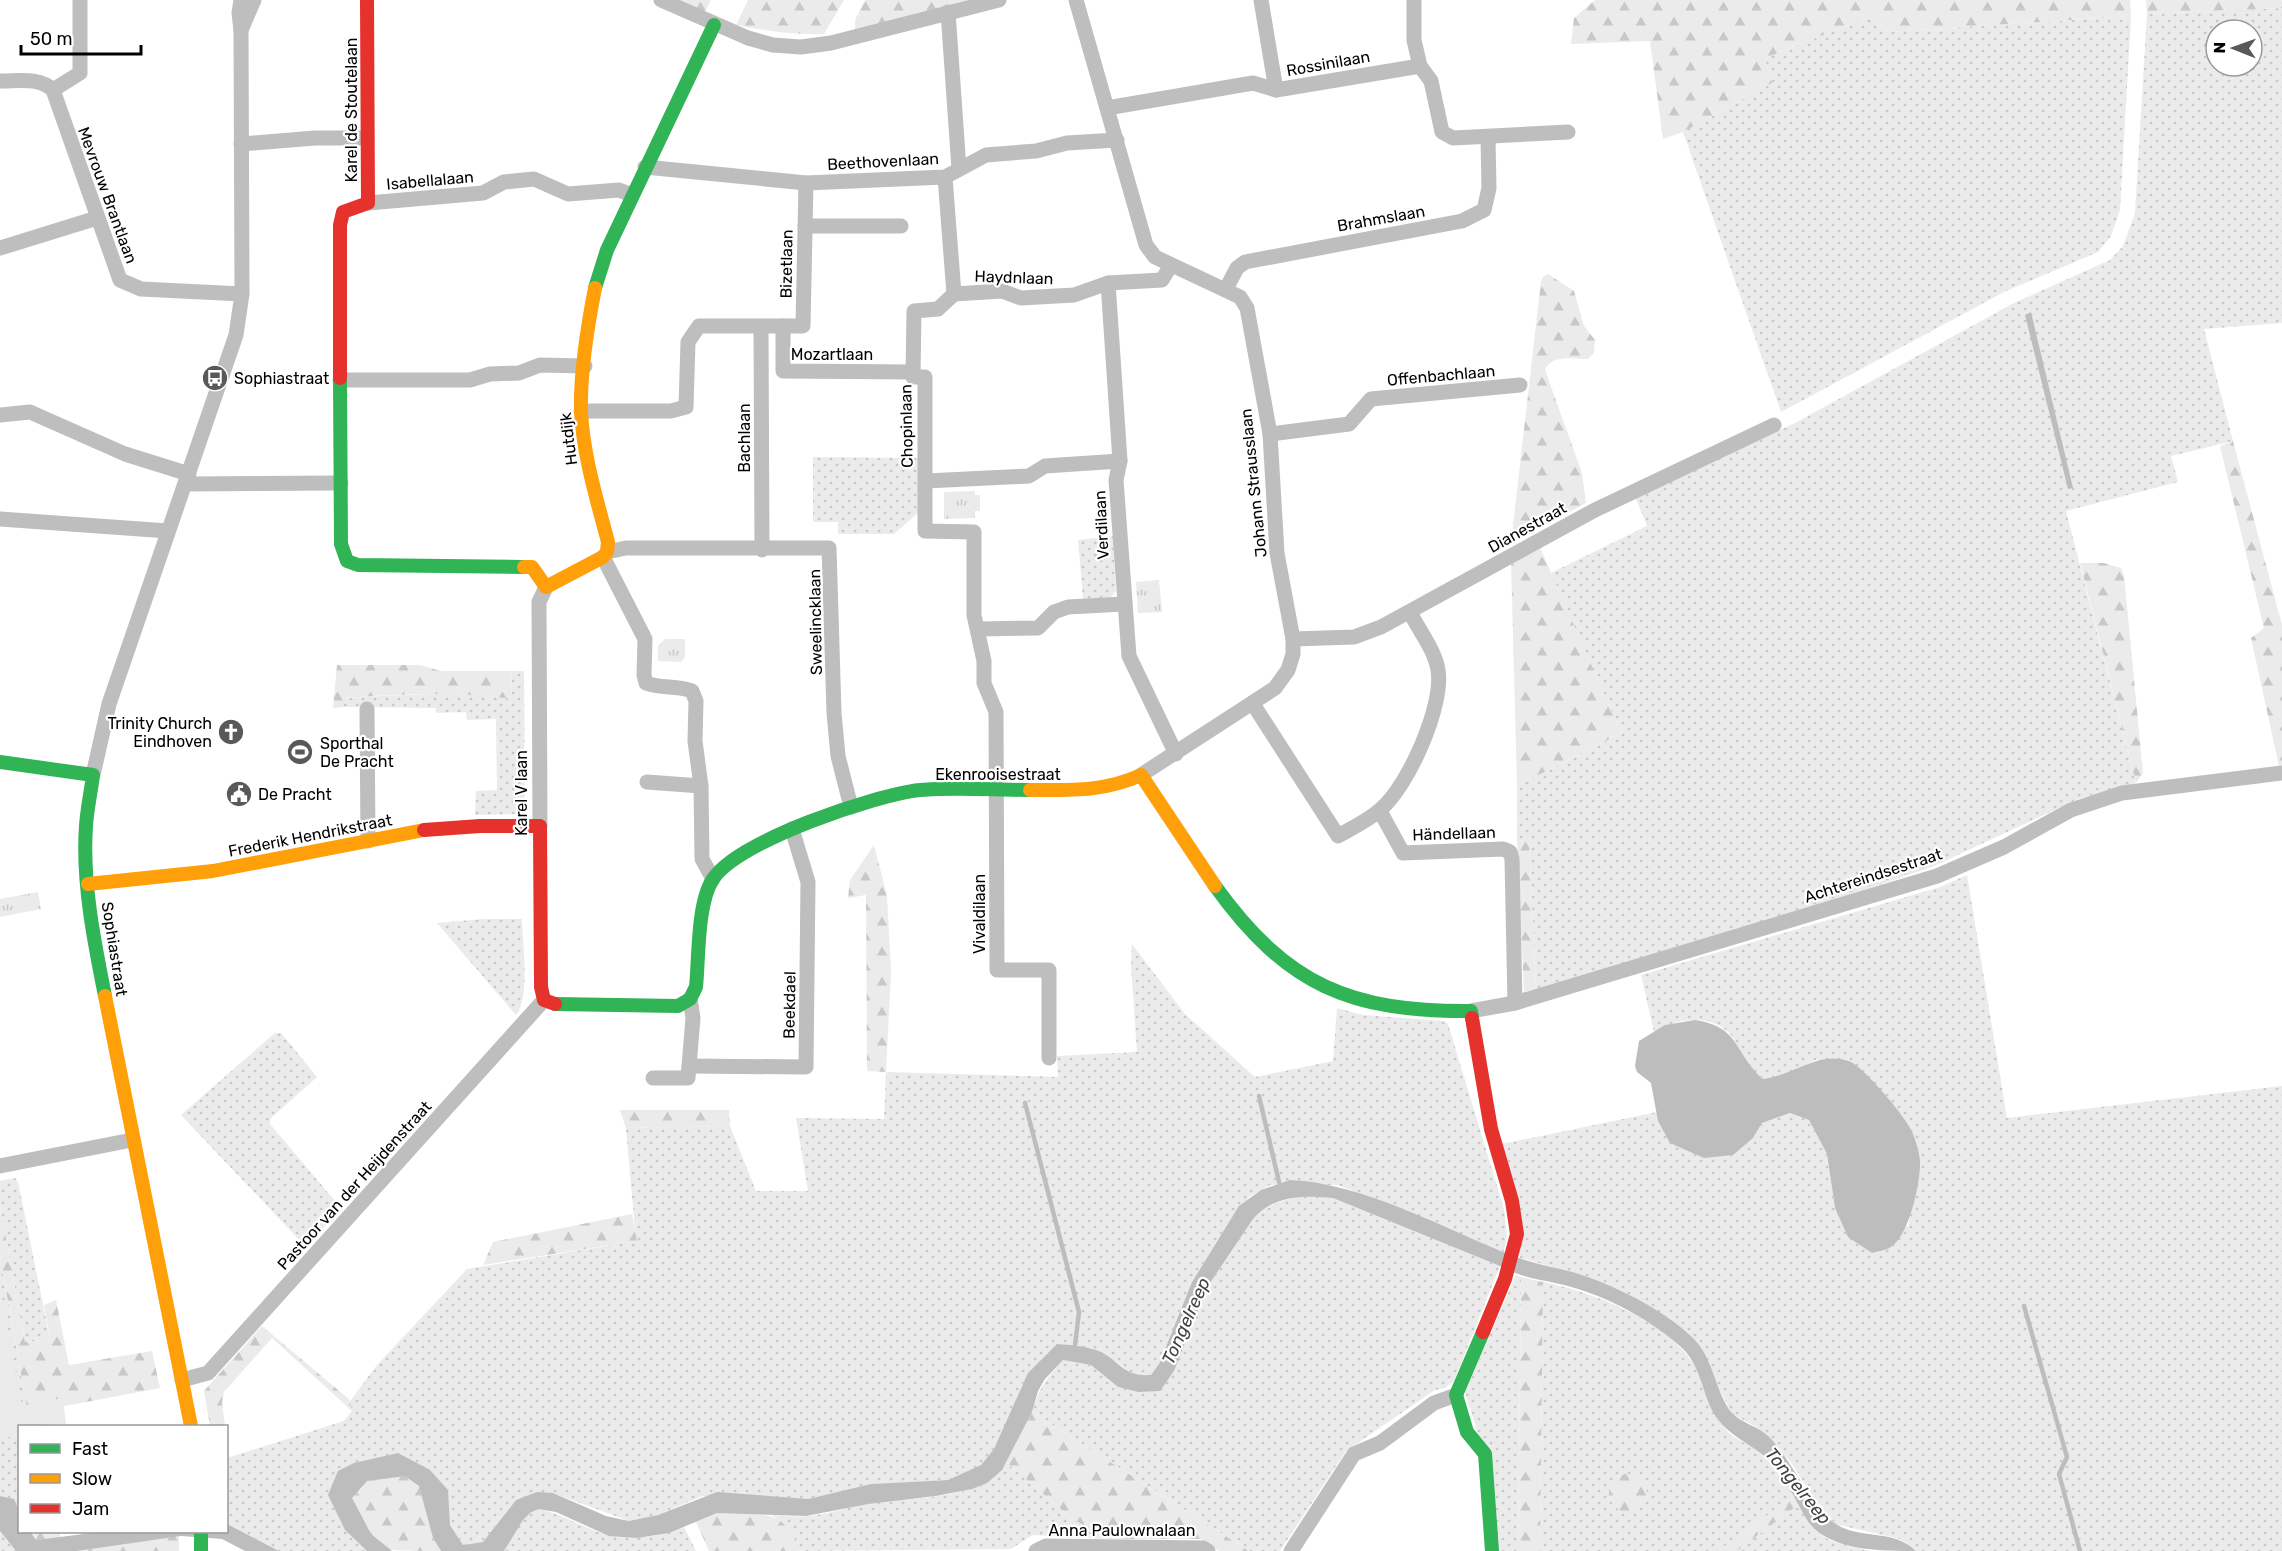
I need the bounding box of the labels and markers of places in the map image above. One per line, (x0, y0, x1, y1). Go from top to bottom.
bus stop icon: Sophiastraat (200, 363, 230, 393)
place label: Sophiastraat (234, 369, 329, 388)
place label: Trinity Church Eindhoven (107, 714, 212, 751)
church icon: Trinity Church Eindhoven (216, 717, 246, 747)
place label: Sporthal De Pracht (320, 734, 394, 771)
sports icon: Sporthal De Pracht (285, 737, 315, 767)
public building icon: De Pracht (224, 779, 254, 809)
place label: De Pracht (258, 785, 332, 804)

